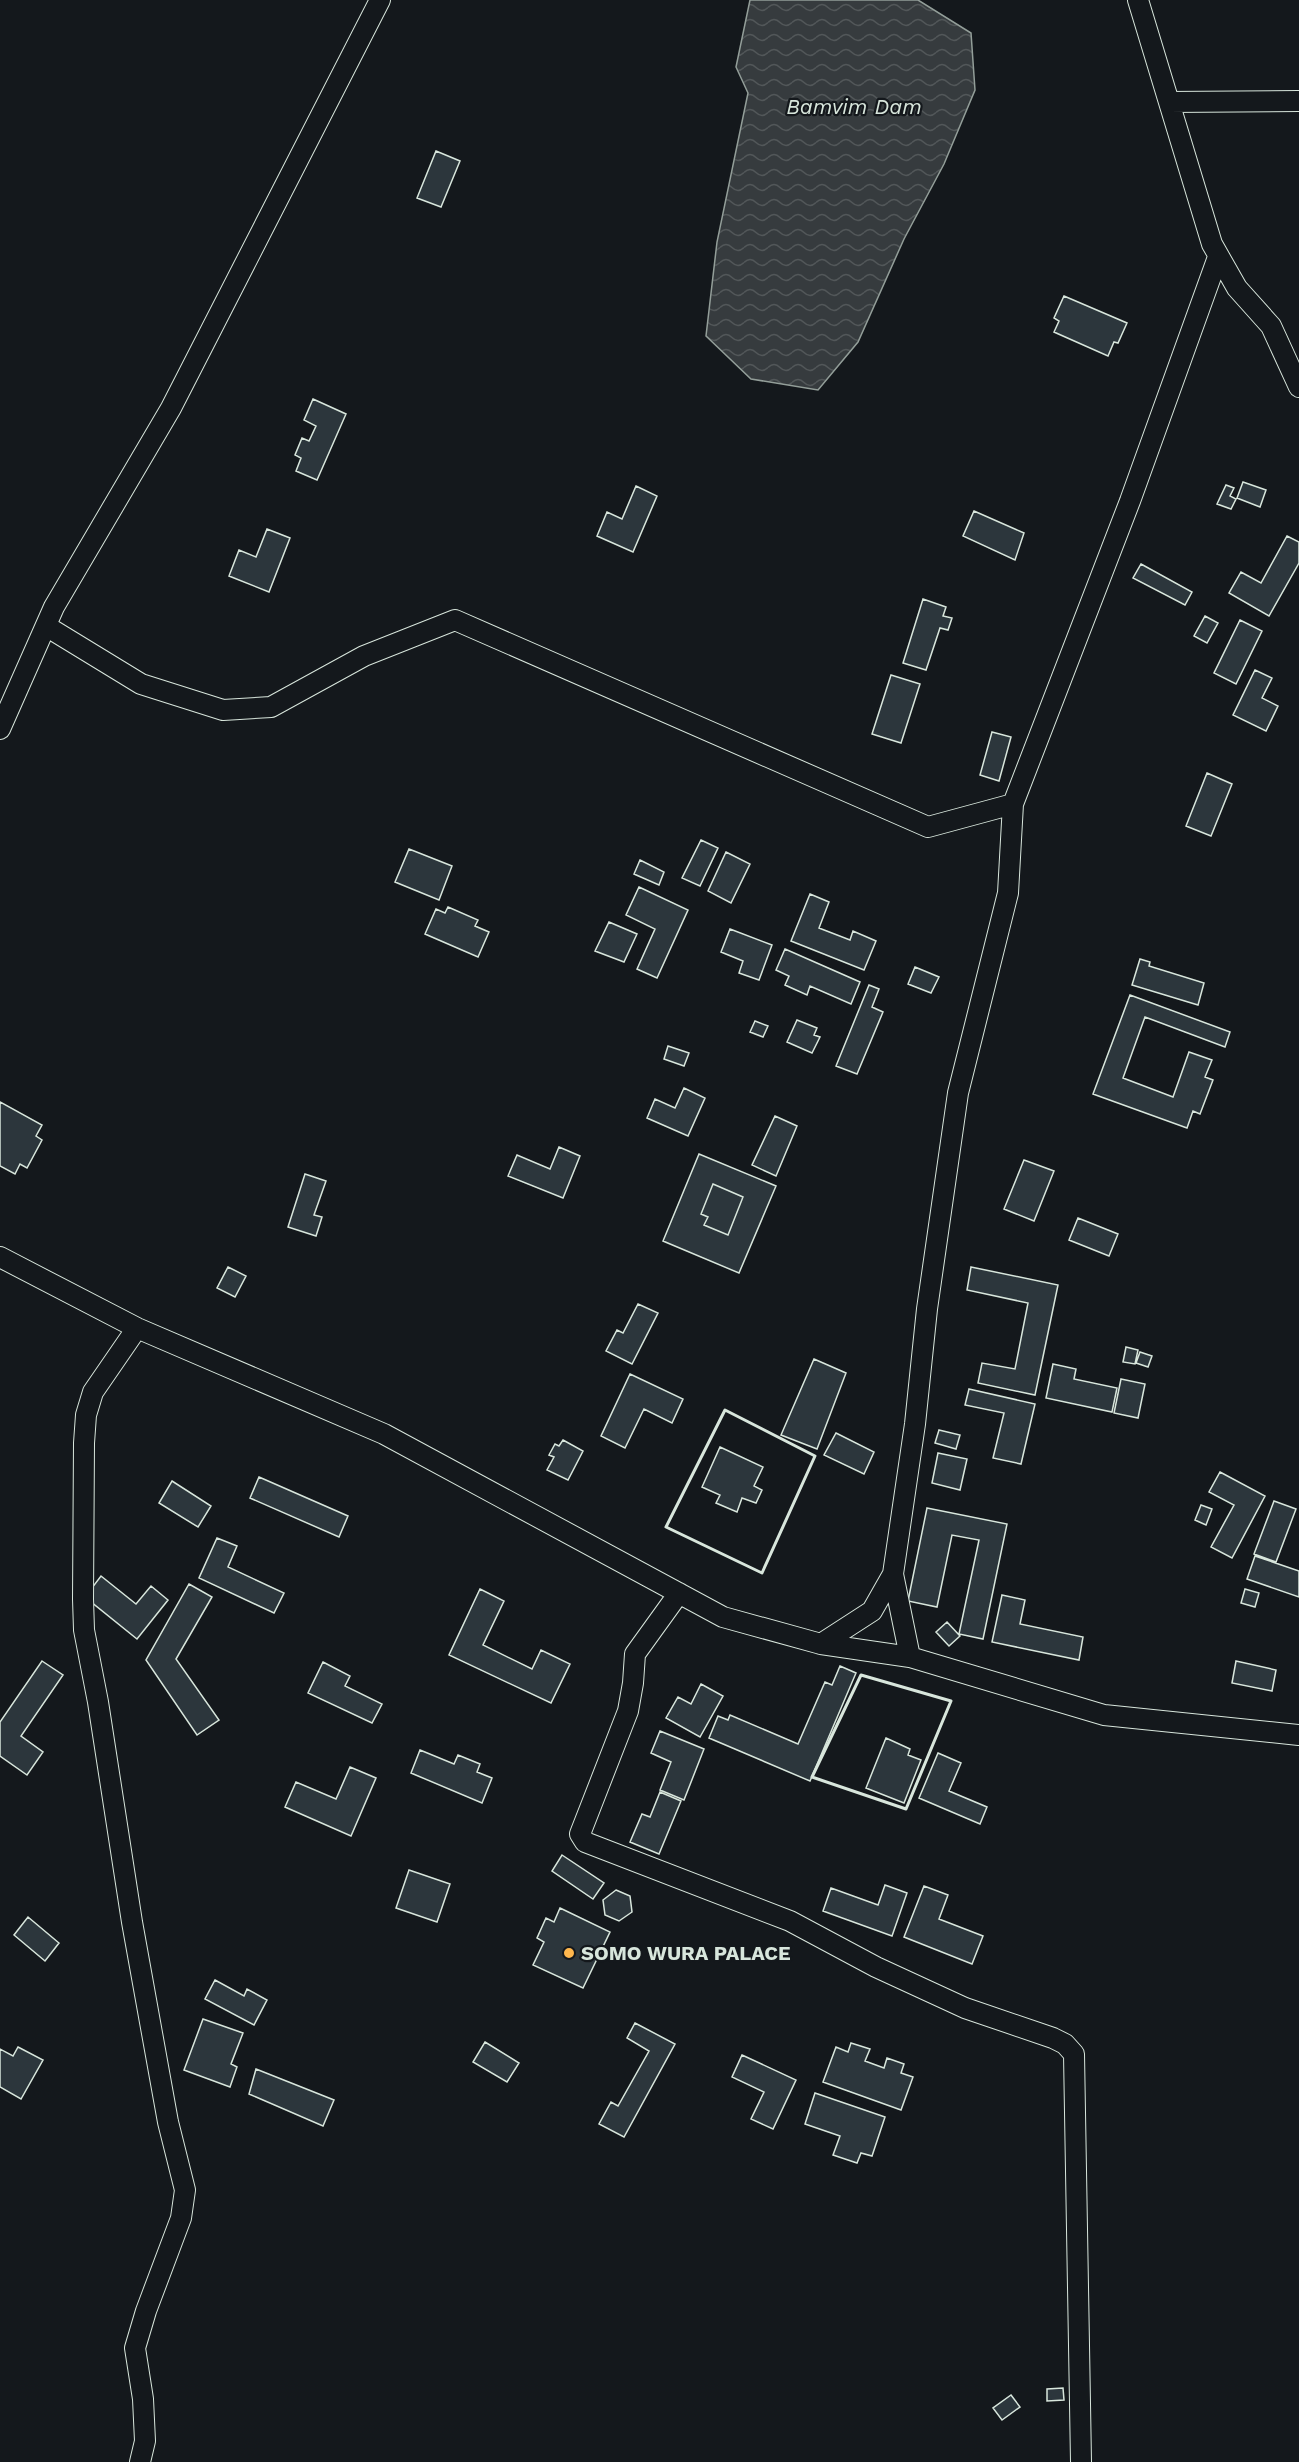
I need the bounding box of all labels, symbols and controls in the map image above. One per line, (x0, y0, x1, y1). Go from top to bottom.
water label: Bamvim Dam (786, 94, 922, 119)
place label: SOMO WURA PALACE (581, 1941, 791, 1965)
marker: SOMO WURA PALACE (562, 1946, 576, 1960)

